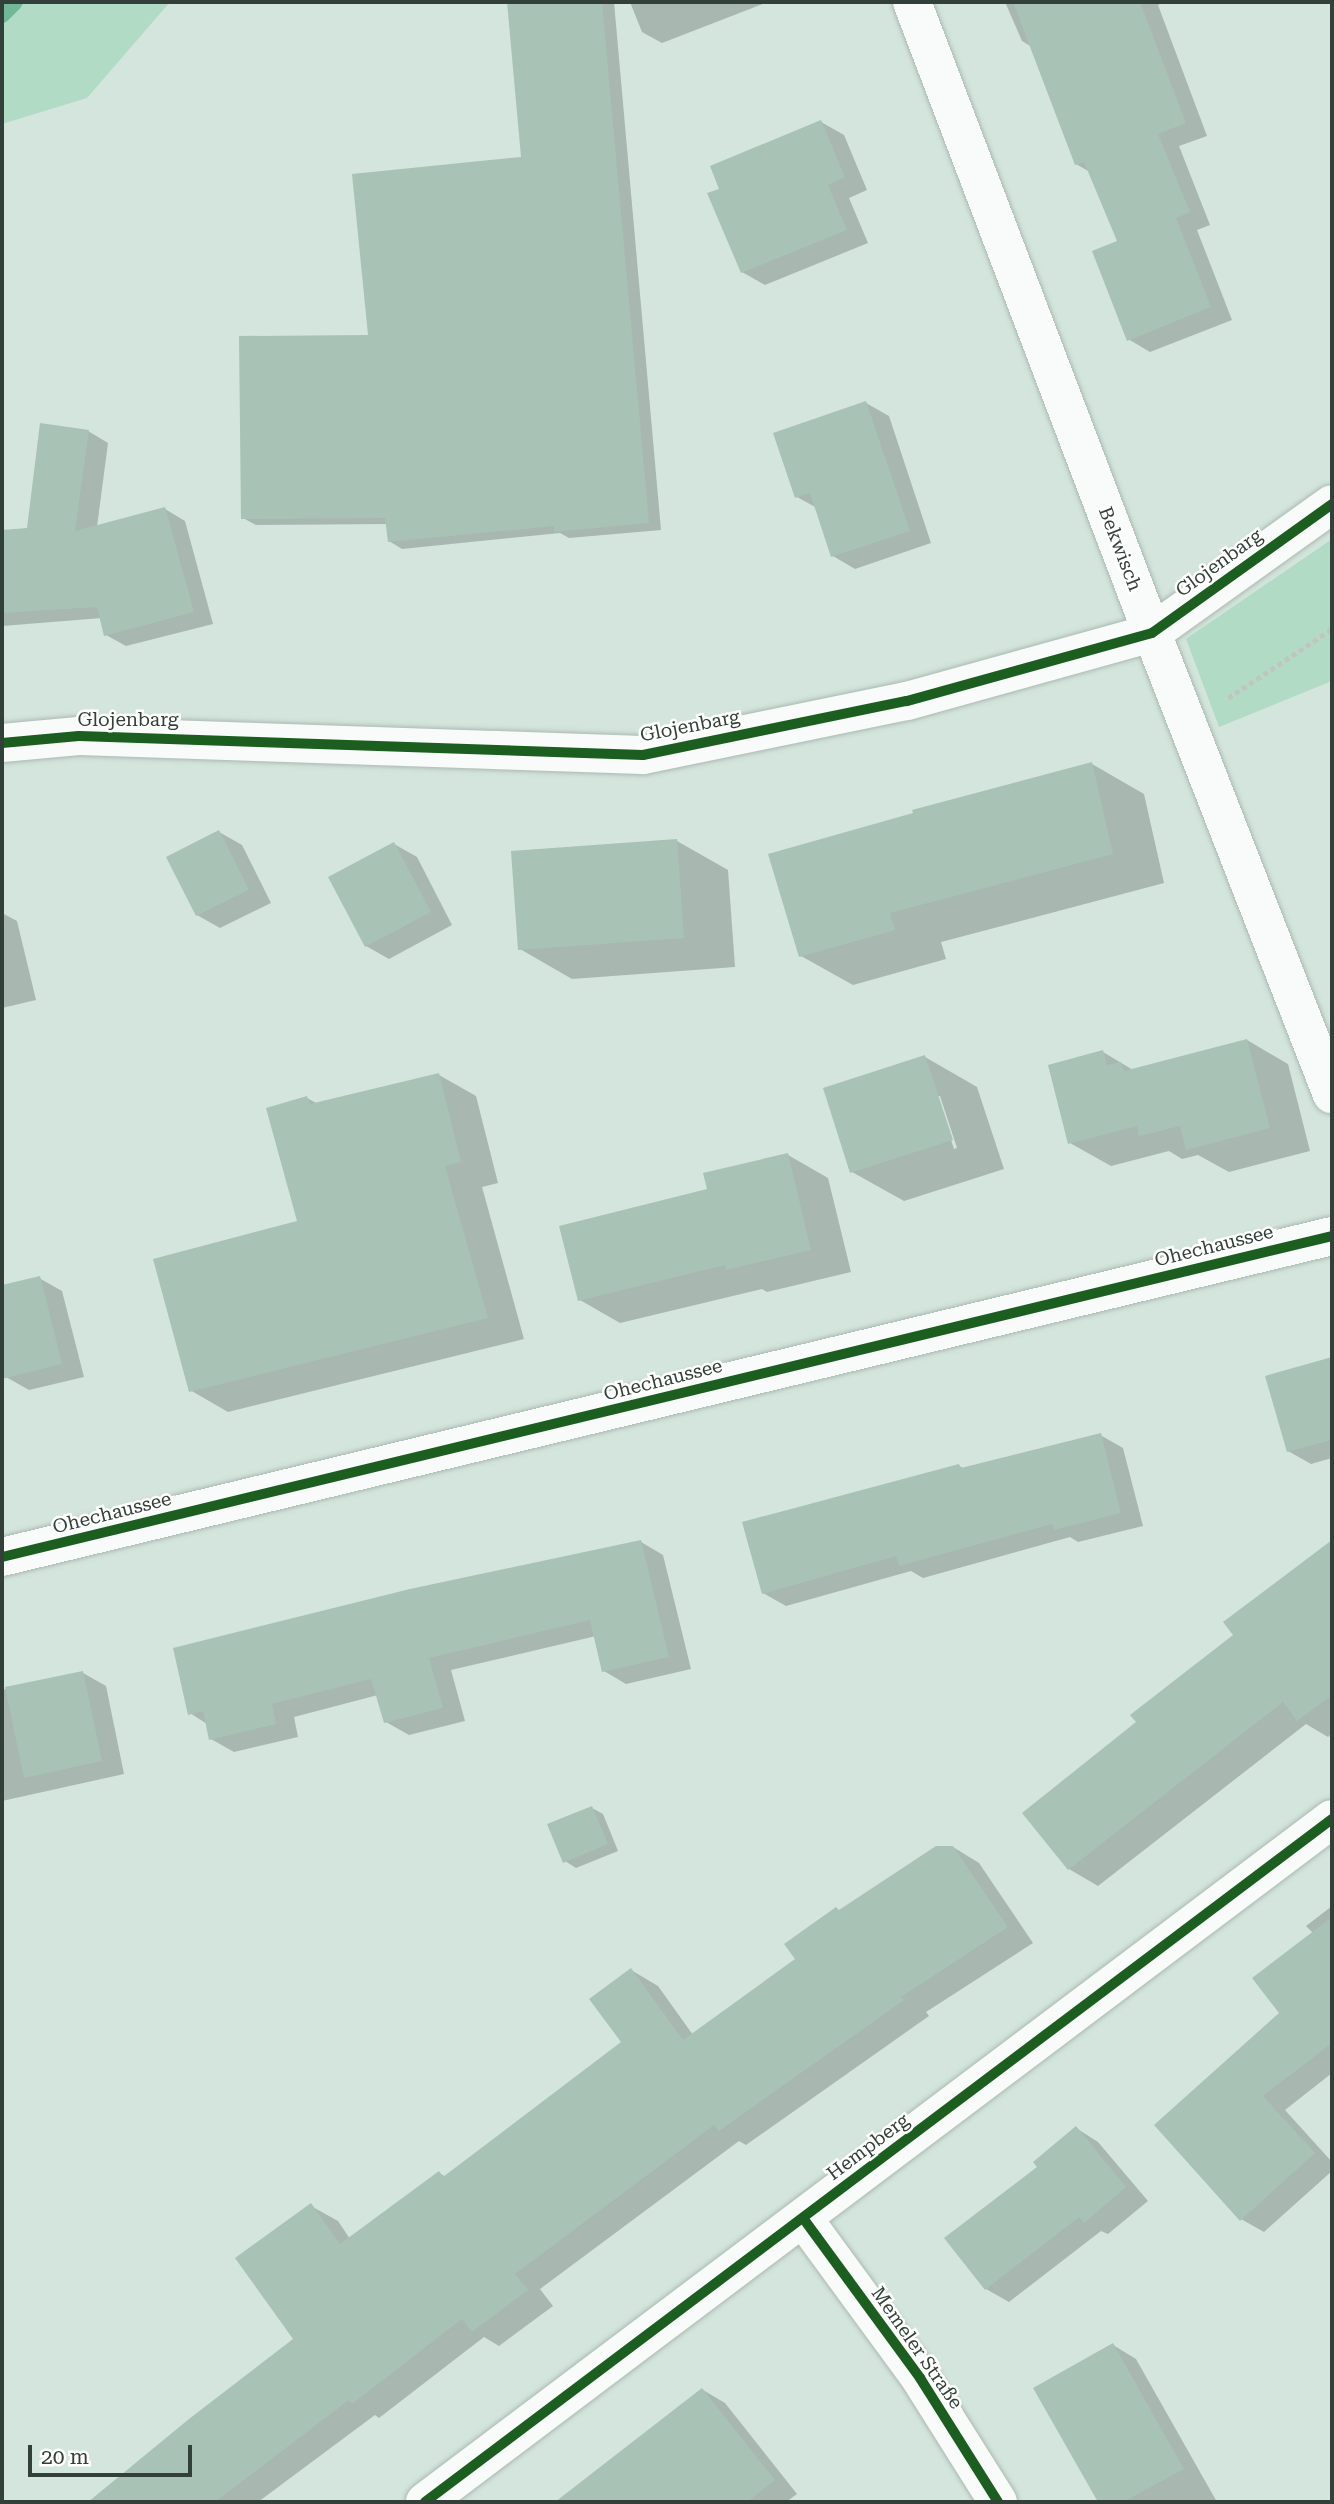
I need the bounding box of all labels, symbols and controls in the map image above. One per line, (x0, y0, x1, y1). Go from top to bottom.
street label: Bekwisch (1093, 504, 1147, 594)
street label: Glojenbarg (1171, 524, 1267, 602)
street label: Glojenbarg (638, 705, 742, 747)
street label: Glojenbarg (78, 709, 178, 731)
street label: Ohechaussee (1152, 1220, 1276, 1272)
street label: Ohechaussee (601, 1354, 725, 1406)
street label: Ohechaussee (50, 1487, 174, 1539)
street label: Hempberg (822, 2109, 914, 2185)
street label: Memeler Straße (866, 2283, 968, 2413)
scale bar (32, 2430, 196, 2474)
text: 20 m (41, 2445, 89, 2469)

